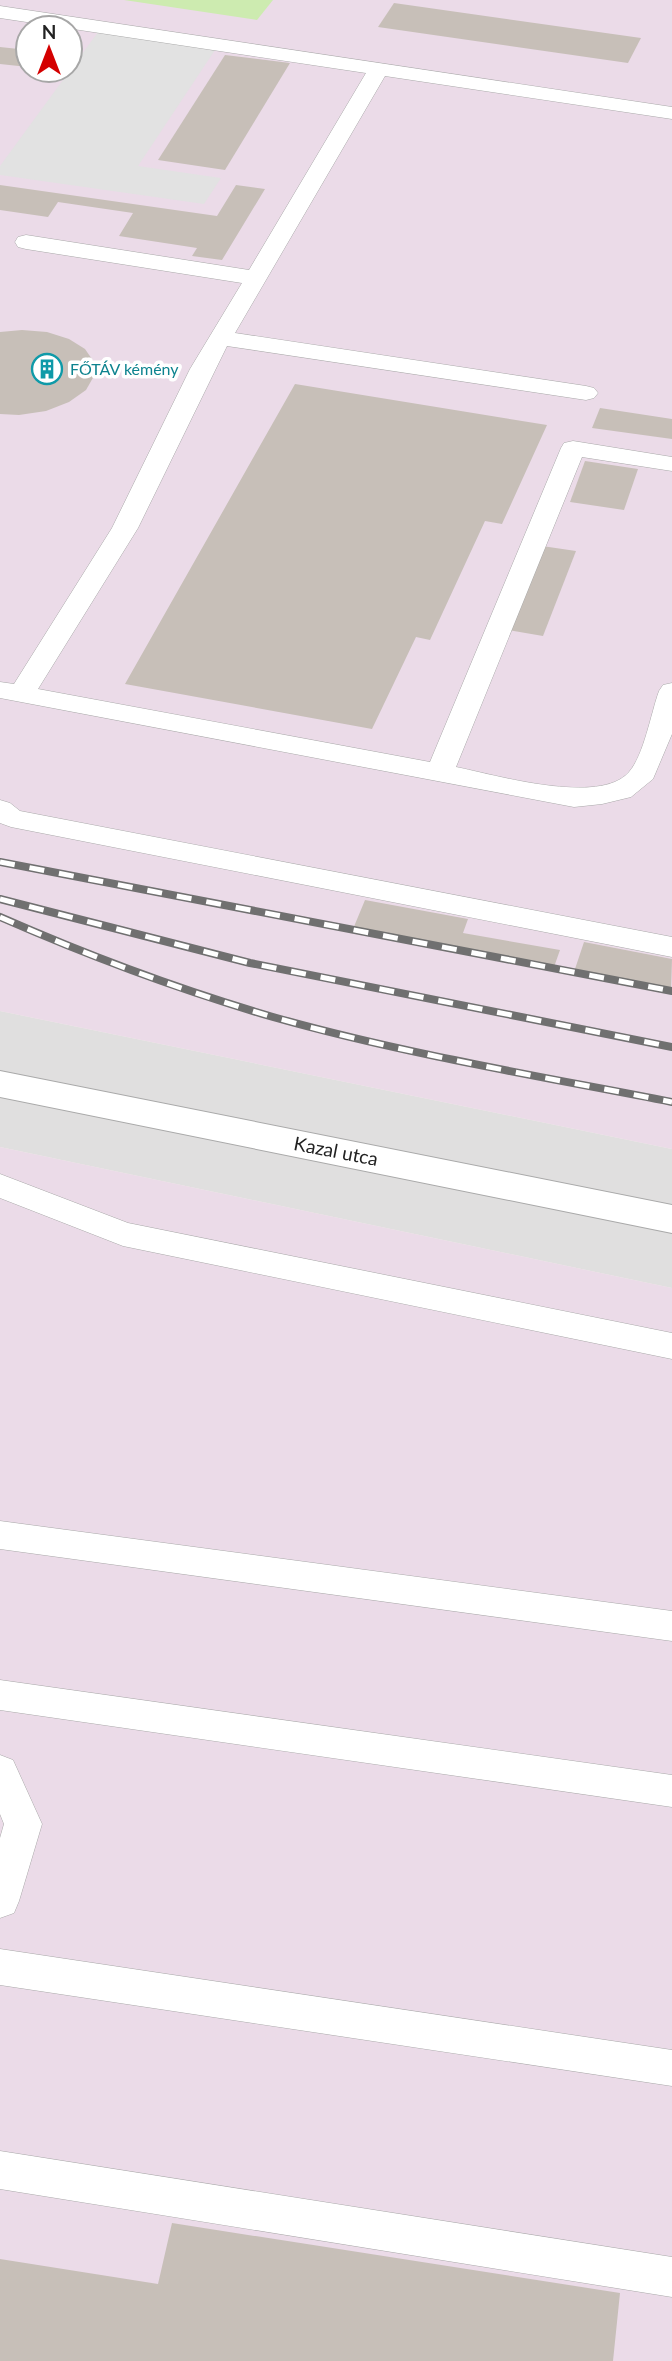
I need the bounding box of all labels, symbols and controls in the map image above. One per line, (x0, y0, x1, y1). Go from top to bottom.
north arrow (14, 14, 84, 84)
text: N (42, 20, 56, 43)
building icon: FŐTÁV kémény (30, 352, 64, 386)
place label: FŐTÁV kémény (70, 359, 179, 378)
street label: Kazal utca (292, 1131, 380, 1170)

